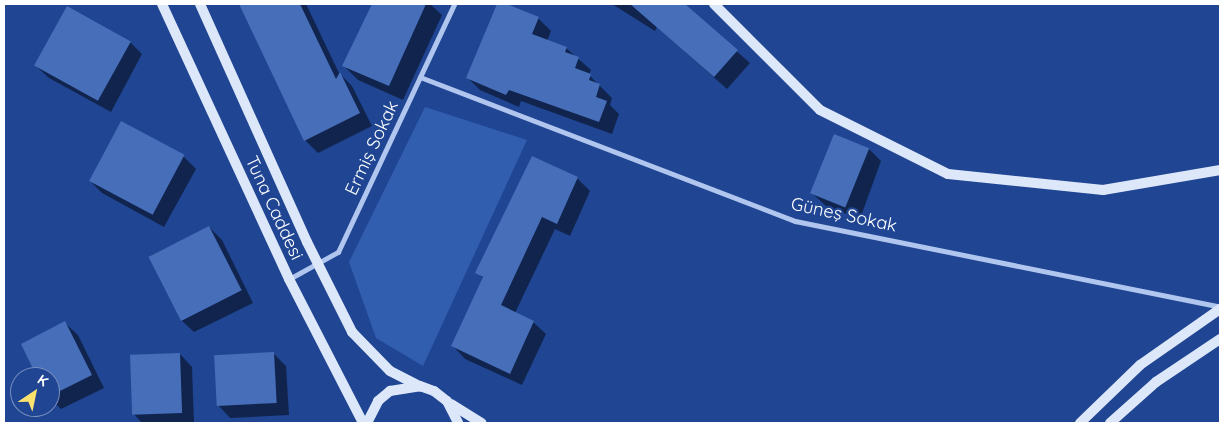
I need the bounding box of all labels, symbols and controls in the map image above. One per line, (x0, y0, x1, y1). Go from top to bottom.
street label: Ermiş Sokak (341, 97, 403, 199)
street label: Tuna Caddesi (241, 153, 307, 263)
street label: Güneş Sokak (789, 193, 899, 237)
north arrow (10, 367, 60, 417)
text: K (34, 370, 52, 390)

